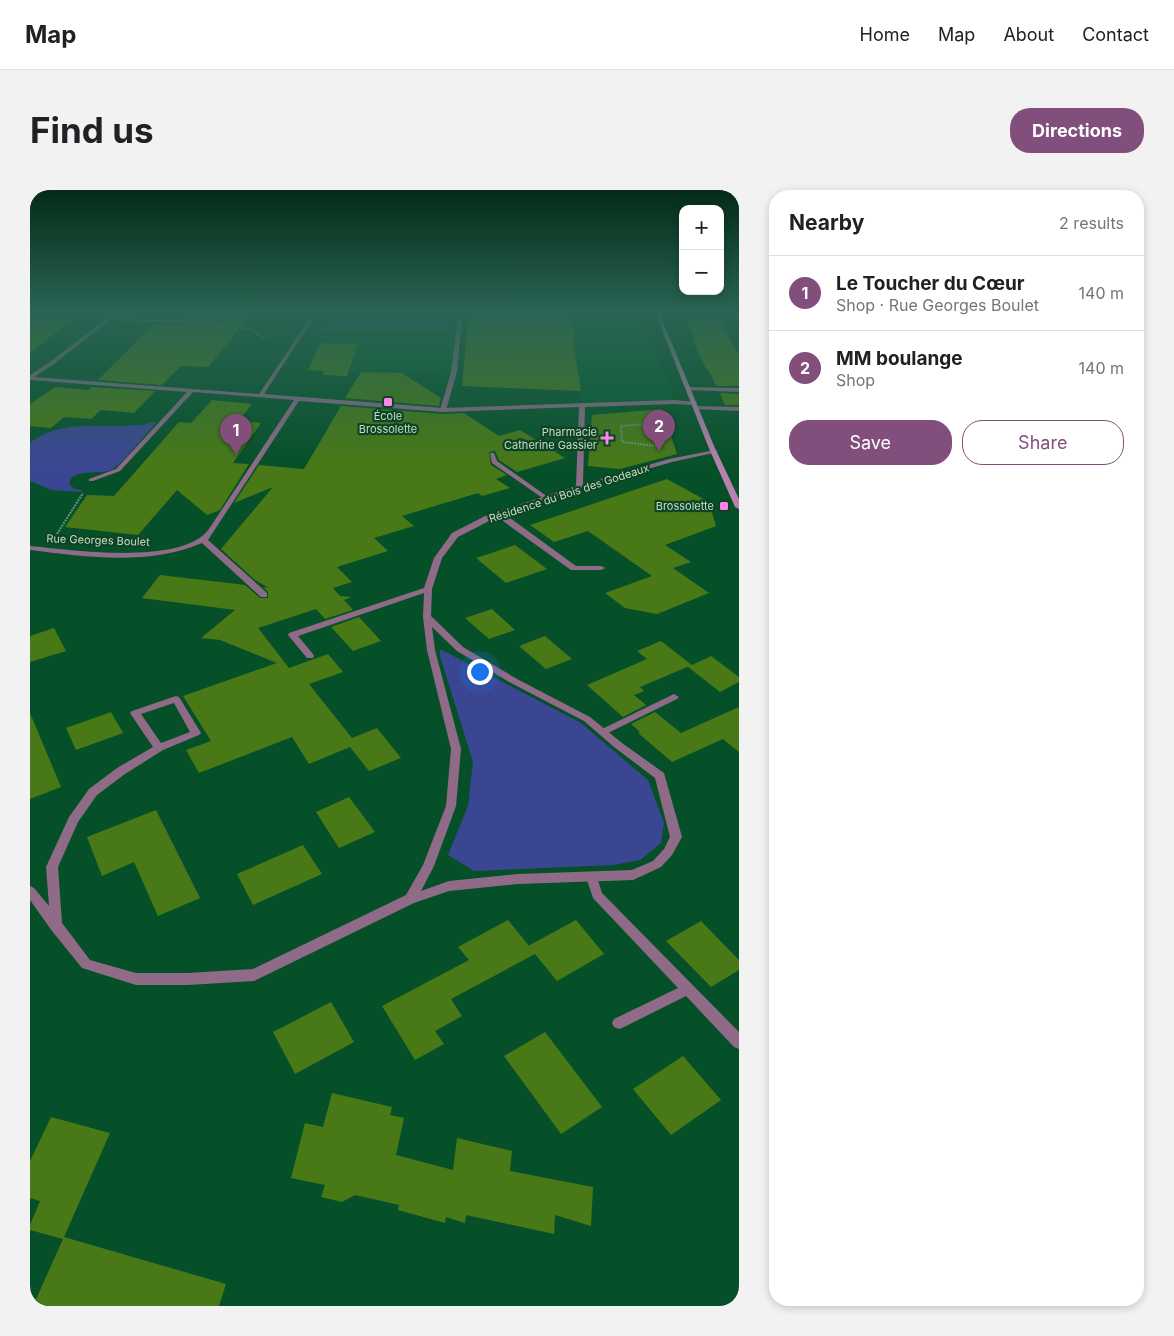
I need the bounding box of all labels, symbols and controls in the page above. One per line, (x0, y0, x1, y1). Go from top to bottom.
text: Map (25, 20, 76, 49)
text: Home (860, 24, 910, 45)
text: Map (938, 24, 975, 45)
text: About (1003, 24, 1054, 45)
text: Contact (1082, 24, 1149, 45)
button: Directions (1010, 108, 1144, 153)
text: Find us (30, 109, 154, 151)
map controls (679, 205, 724, 295)
button: + (679, 205, 724, 250)
text: Nearby (789, 210, 864, 235)
text: 2 results (1059, 213, 1124, 233)
button: − (679, 250, 724, 295)
text: Le Toucher du Cœur (836, 272, 1025, 295)
text: 1 (802, 283, 808, 303)
text: 140 m (1079, 283, 1124, 303)
text: Shop · Rue Georges Boulet (836, 295, 1039, 315)
text: MM boulange (836, 347, 963, 370)
text: 2 (800, 358, 810, 378)
text: 140 m (1079, 358, 1124, 378)
text: Shop (836, 370, 875, 390)
marker: École Brossolette (382, 396, 394, 408)
place label: École Brossolette (359, 409, 417, 436)
pin: 2 (643, 410, 675, 451)
pin: 1 (220, 414, 252, 455)
button: Save (789, 420, 952, 465)
button: Share (962, 420, 1124, 465)
place label: Pharmacie Catherine Gassier (504, 425, 597, 452)
marker: Pharmacie Catherine Gassier (601, 432, 613, 444)
street label: Résidence du Bois des Godeaux (487, 460, 651, 526)
place label: Brossolette (656, 499, 714, 513)
marker: Brossolette (718, 500, 730, 512)
street label: Rue Georges Boulet (46, 531, 150, 549)
your location (467, 659, 493, 685)

